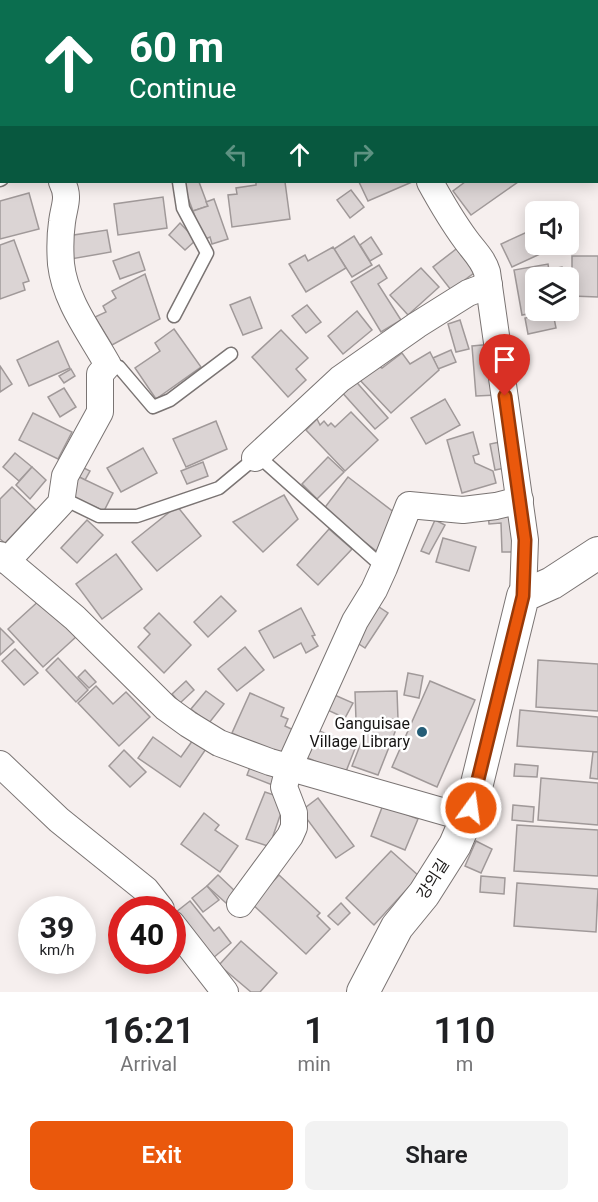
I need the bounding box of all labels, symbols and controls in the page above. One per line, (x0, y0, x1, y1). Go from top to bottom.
text: 60 m (129, 23, 224, 72)
icon: ahead (30, 24, 108, 102)
text: Continue (129, 73, 236, 105)
icon: left (220, 138, 253, 171)
icon: ahead (283, 138, 316, 171)
icon: right (346, 138, 379, 171)
map controls (525, 201, 579, 321)
button: sound (525, 201, 579, 255)
button: layers (525, 267, 579, 321)
pin (479, 334, 530, 396)
icon: arrive (488, 343, 521, 376)
place label: Ganguisae Village Library (310, 714, 410, 751)
marker: Ganguisae Village Library (415, 725, 429, 739)
position arrow (439, 776, 503, 840)
street label: 강의길 (413, 855, 453, 903)
speed limit sign: 40 (108, 896, 186, 974)
text: 39 (40, 910, 74, 945)
text: km/h (39, 941, 75, 959)
text: 16:21 (103, 1010, 195, 1052)
text: 1 (304, 1010, 324, 1052)
text: 110 (434, 1010, 495, 1052)
text: Arrival (120, 1052, 177, 1076)
text: min (297, 1052, 331, 1076)
text: m (456, 1052, 473, 1076)
button: Exit (30, 1121, 293, 1190)
button: Share (305, 1121, 568, 1190)

